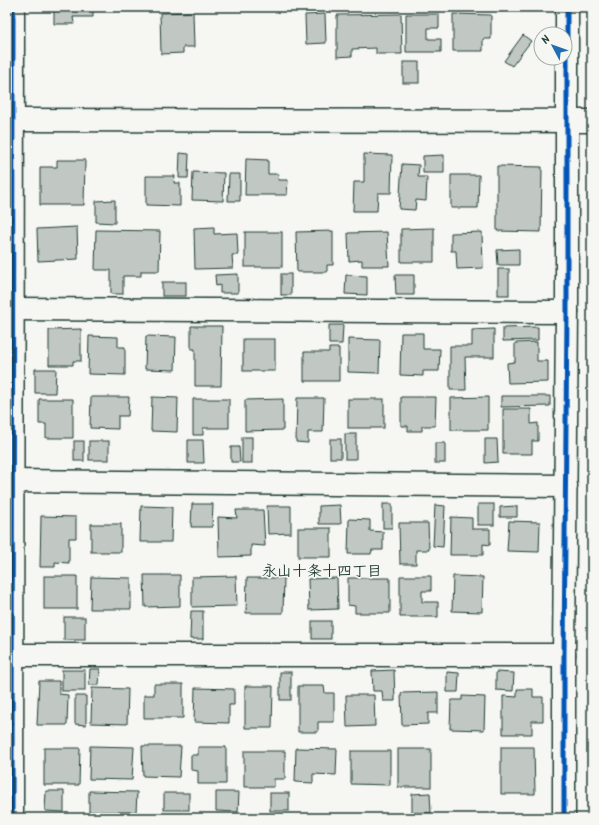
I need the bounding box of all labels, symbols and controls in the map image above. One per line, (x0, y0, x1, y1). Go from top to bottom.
north arrow (533, 26, 573, 66)
text: N (537, 32, 555, 49)
district label: 永山十条十四丁目 (262, 560, 382, 584)

